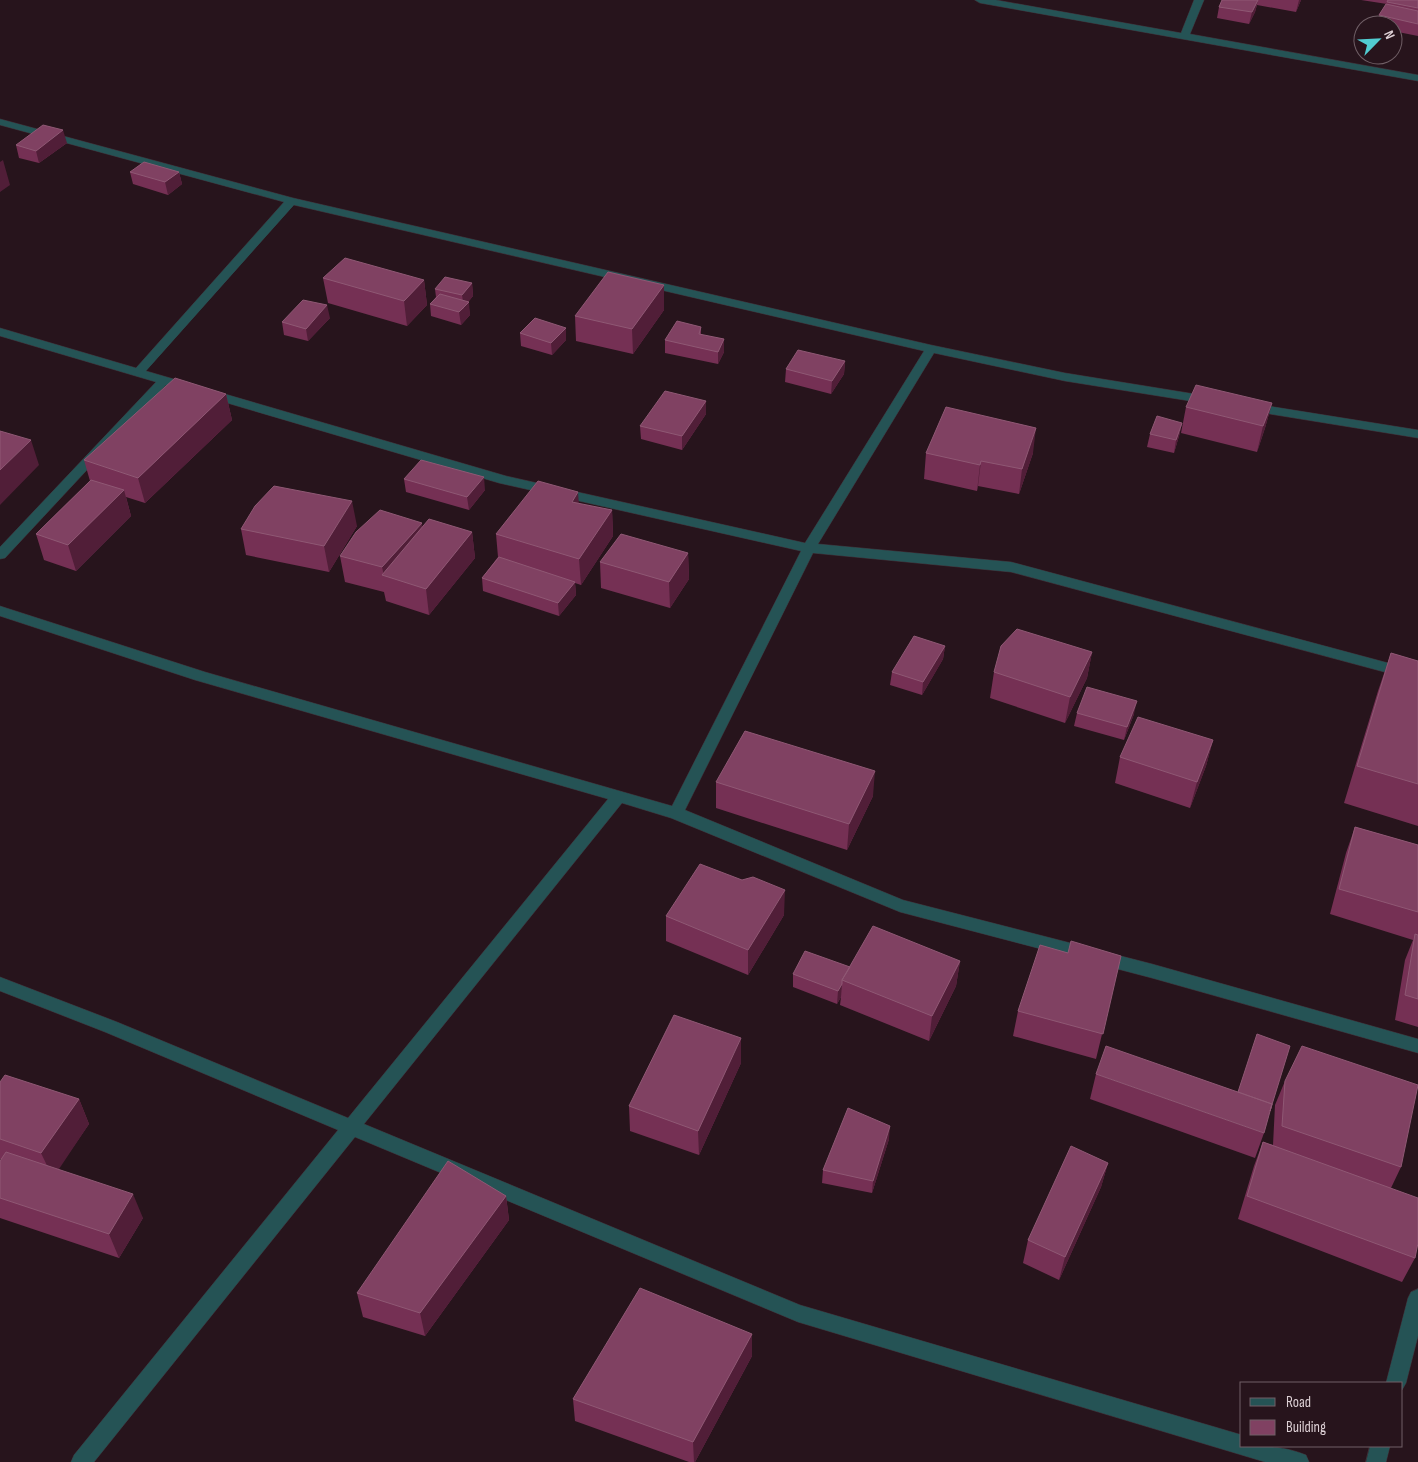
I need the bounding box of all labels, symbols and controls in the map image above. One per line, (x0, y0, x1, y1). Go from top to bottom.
north arrow (1353, 15, 1403, 65)
text: N (1380, 28, 1399, 42)
legend (1240, 1382, 1403, 1447)
text: Road (1286, 1393, 1311, 1412)
text: Building (1286, 1418, 1326, 1437)

